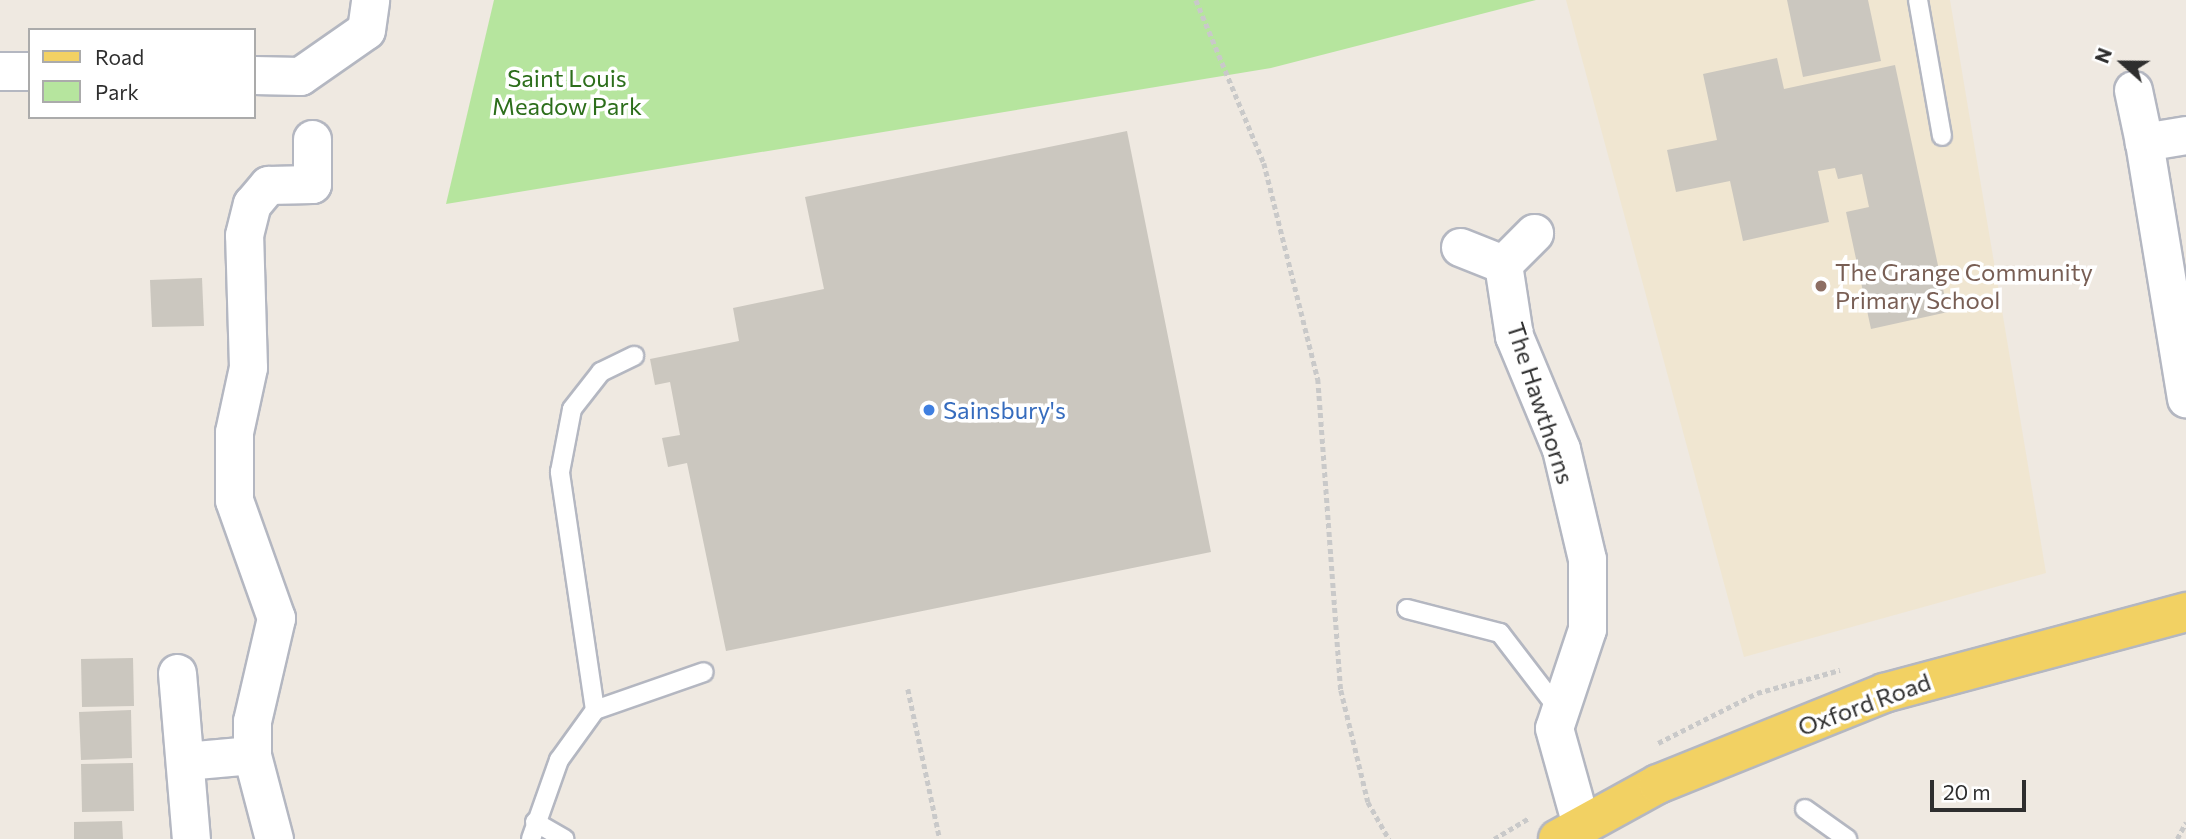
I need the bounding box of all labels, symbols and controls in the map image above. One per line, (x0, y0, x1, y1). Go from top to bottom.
legend (28, 28, 256, 119)
north arrow (2088, 28, 2158, 98)
text: Road (95, 44, 144, 69)
text: N (2090, 45, 2116, 66)
park label: Saint Louis Meadow Park (492, 64, 642, 120)
text: Park (95, 79, 139, 104)
place label: The Grange Community Primary School (1835, 258, 2093, 314)
marker: The Grange Community Primary School (1813, 278, 1829, 294)
street label: The Hawthorns (1501, 319, 1581, 487)
place label: Sainsbury's (943, 396, 1066, 424)
marker: Sainsbury's (921, 402, 937, 418)
street label: Oxford Road (1794, 667, 1934, 741)
scale bar (1934, 766, 2030, 810)
text: 20 m (1943, 779, 1991, 804)

